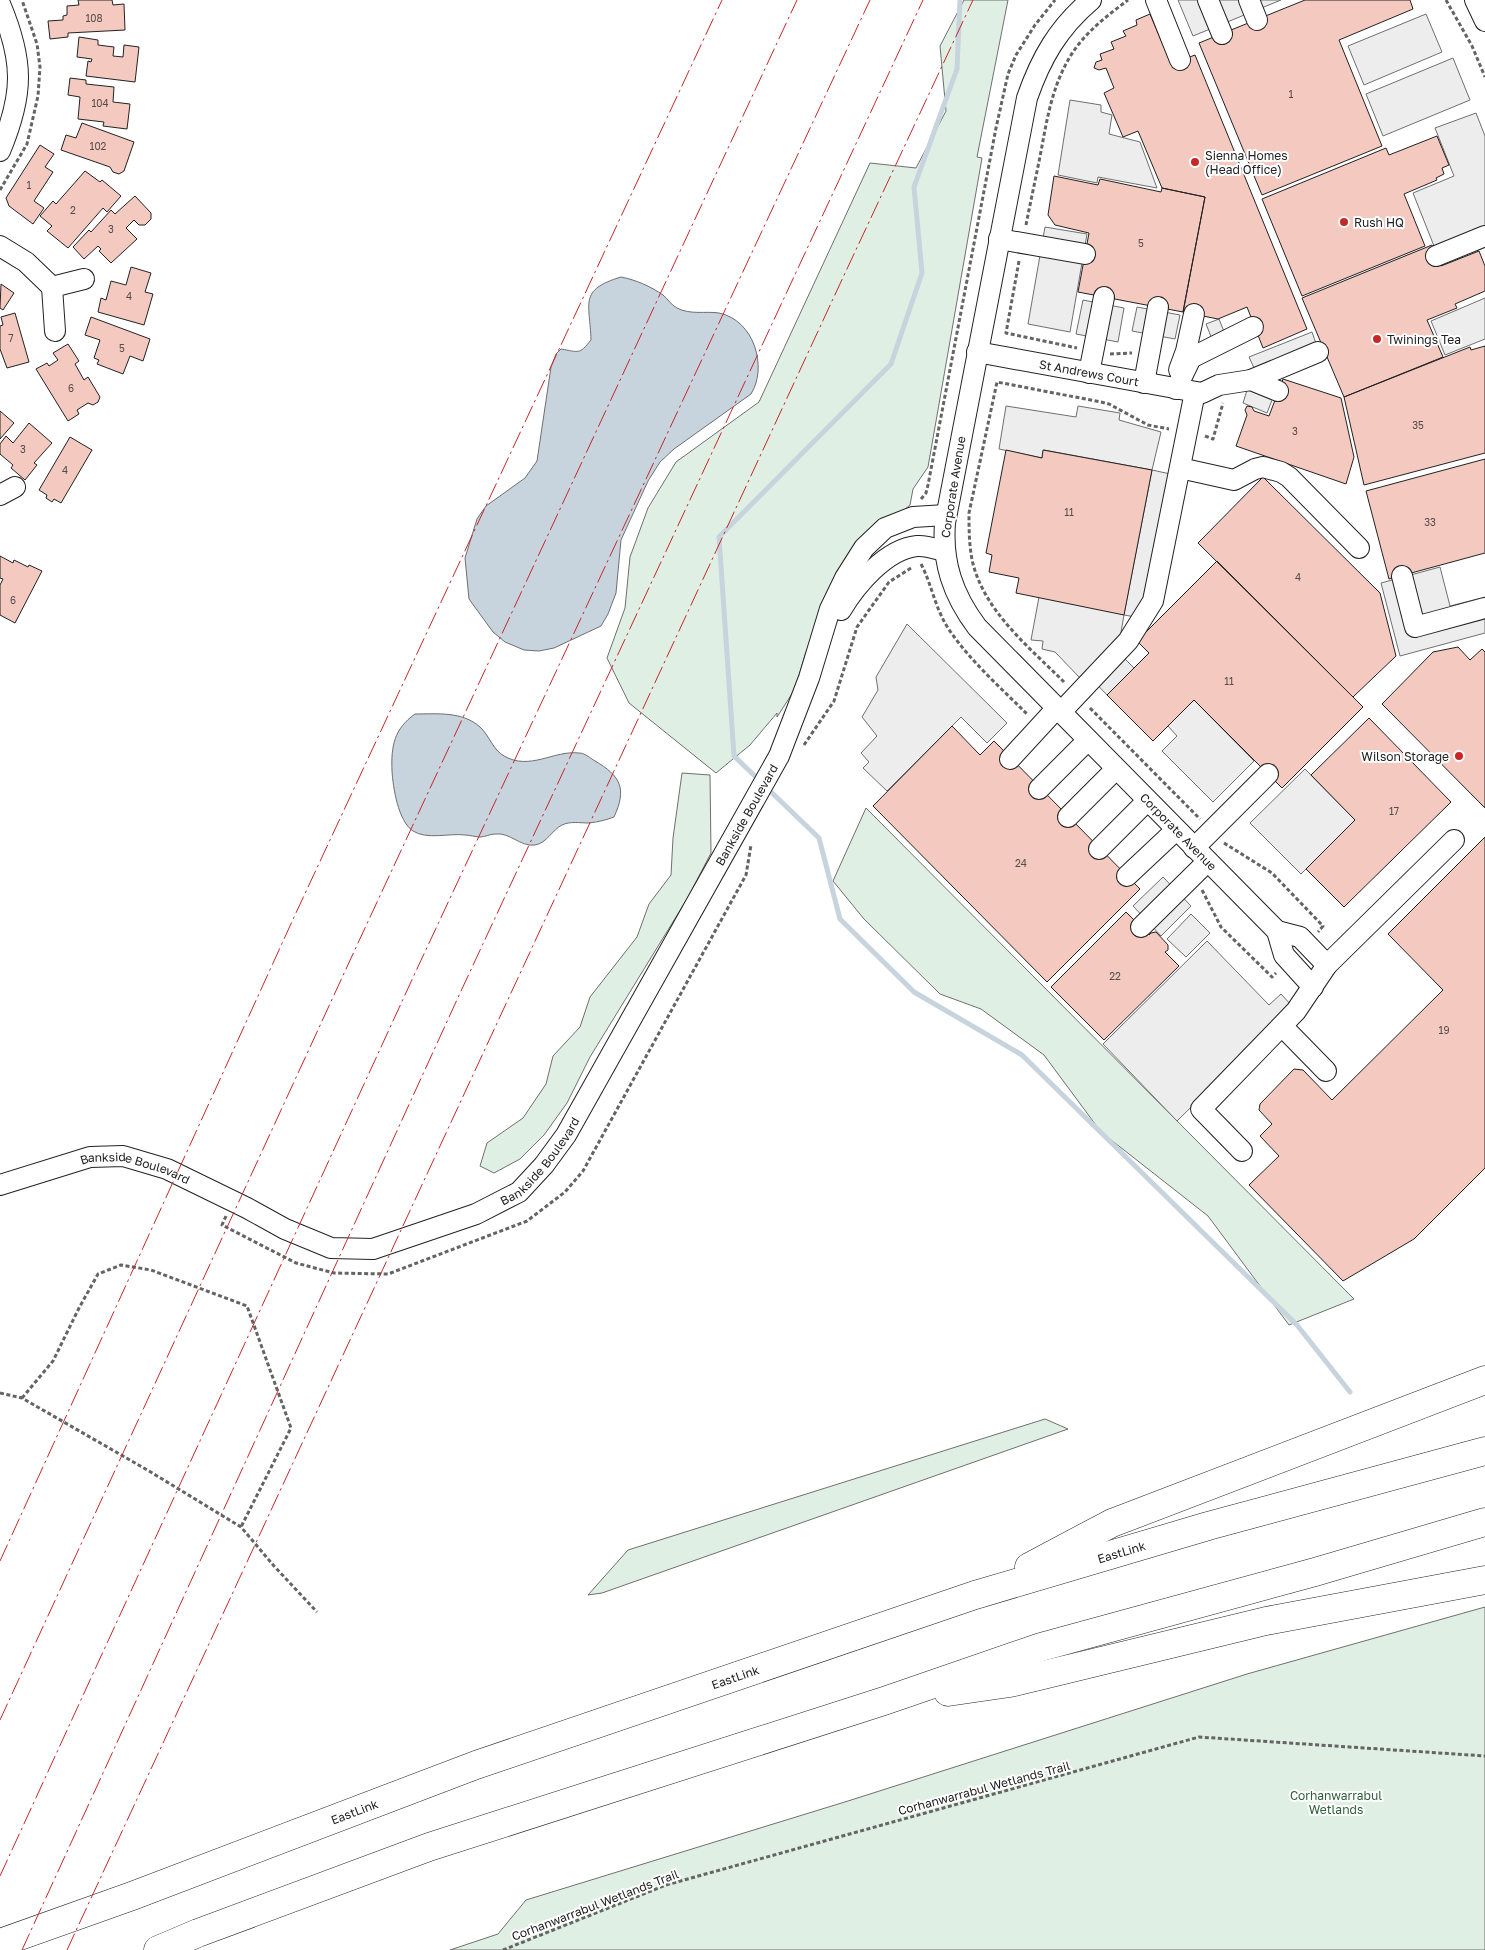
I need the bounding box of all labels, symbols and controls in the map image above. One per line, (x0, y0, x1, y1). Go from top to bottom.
house number: 108 (85, 12, 103, 24)
house number: 1 (1289, 88, 1294, 100)
house number: 104 (91, 97, 109, 109)
house number: 102 (90, 140, 107, 152)
place label: Sienna Homes (Head Office) (1205, 148, 1288, 177)
marker: Sienna Homes (Head Office) (1189, 156, 1201, 168)
house number: 1 (27, 179, 32, 191)
house number: 2 (70, 204, 76, 216)
place label: Rush HQ (1354, 215, 1404, 230)
marker: Rush HQ (1338, 216, 1350, 228)
house number: 3 (108, 223, 114, 235)
house number: 5 (1138, 237, 1144, 249)
house number: 4 (126, 290, 132, 302)
house number: 7 (8, 332, 14, 344)
place label: Twinings Tea (1387, 332, 1461, 347)
marker: Twinings Tea (1371, 333, 1383, 345)
house number: 5 (119, 342, 125, 354)
street label: St Andrews Court (1038, 356, 1140, 389)
house number: 6 (68, 382, 74, 394)
house number: 35 (1412, 419, 1424, 431)
house number: 3 (1292, 425, 1298, 437)
street label: Corporate Avenue (938, 435, 968, 539)
house number: 3 (20, 443, 26, 455)
house number: 4 (62, 464, 68, 476)
house number: 11 (1064, 506, 1074, 518)
house number: 33 (1424, 516, 1436, 528)
house number: 4 (1295, 571, 1301, 583)
house number: 6 (10, 594, 16, 606)
house number: 11 (1224, 675, 1234, 687)
place label: Wilson Storage (1361, 749, 1449, 764)
marker: Wilson Storage (1453, 750, 1465, 762)
street label: Bankside Boulevard (712, 761, 781, 868)
street label: Corporate Avenue (1137, 789, 1220, 873)
house number: 17 (1389, 805, 1399, 817)
house number: 24 (1015, 857, 1027, 869)
house number: 22 (1109, 970, 1121, 982)
house number: 19 (1439, 1024, 1449, 1036)
street label: Bankside Boulevard (497, 1114, 582, 1208)
street label: Bankside Boulevard (78, 1148, 193, 1187)
street label: EastLink (1096, 1537, 1147, 1566)
street label: EastLink (709, 1662, 761, 1692)
street label: Corhanwarrabul Wetlands Trail (896, 1758, 1072, 1818)
park label: Corhanwarrabul Wetlands (1290, 1788, 1382, 1817)
street label: EastLink (329, 1795, 380, 1827)
street label: Corhanwarrabul Wetlands Trail (509, 1866, 681, 1944)

